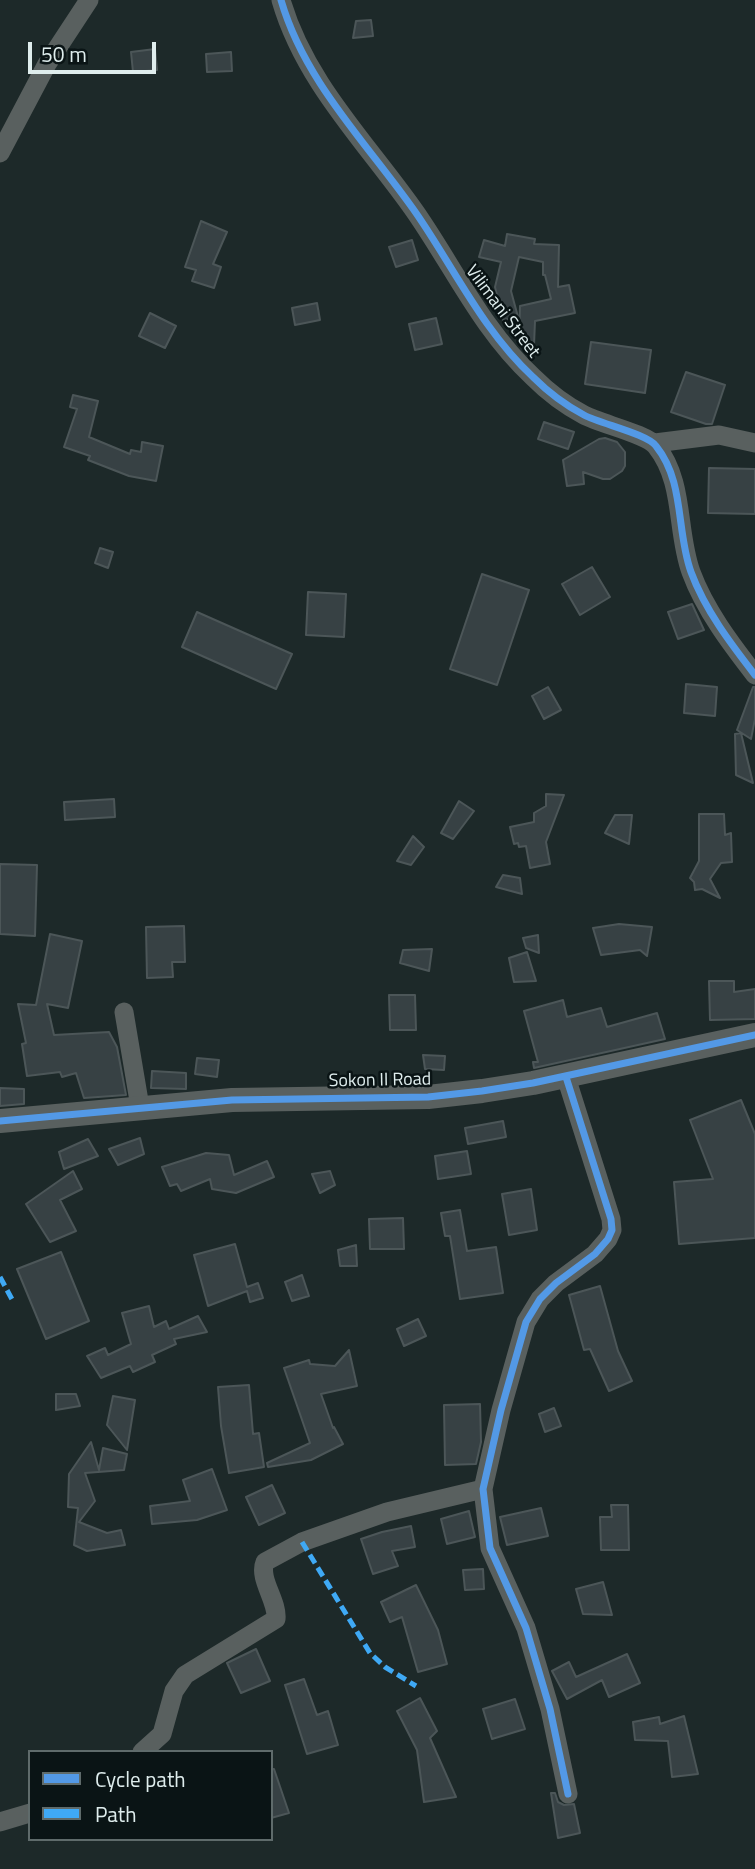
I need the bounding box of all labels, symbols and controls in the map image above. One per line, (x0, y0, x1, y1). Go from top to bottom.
scale bar (32, 28, 159, 72)
text: 50 m (41, 38, 87, 70)
street label: Vilimani Street (460, 261, 544, 363)
street label: Sokon II Road (329, 1069, 431, 1093)
legend (28, 1750, 273, 1841)
text: Cycle path (95, 1763, 186, 1795)
text: Path (95, 1798, 137, 1830)

